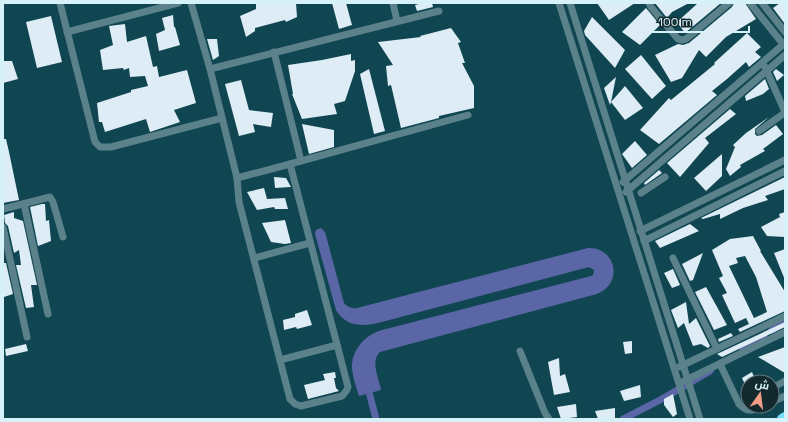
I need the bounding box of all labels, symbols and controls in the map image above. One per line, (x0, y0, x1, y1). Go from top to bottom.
scale bar (652, 8, 749, 34)
text: 100 m (658, 14, 692, 30)
north arrow (740, 374, 780, 414)
text: ش (754, 376, 771, 393)

